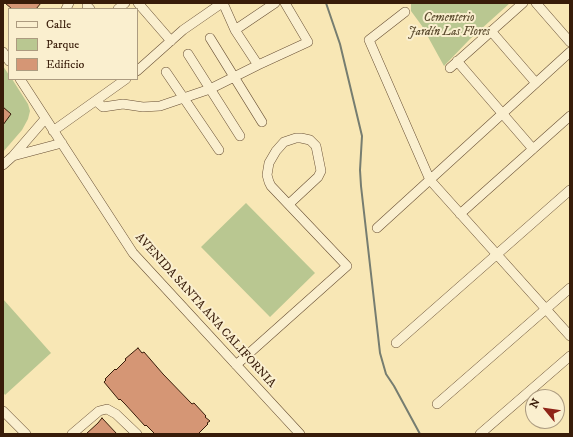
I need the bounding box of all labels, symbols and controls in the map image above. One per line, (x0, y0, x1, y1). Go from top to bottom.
legend (8, 8, 138, 80)
park label: Cementerio Jardín Las Flores (408, 12, 490, 40)
text: Calle (46, 17, 71, 32)
text: Parque (46, 37, 79, 52)
text: Edificio (46, 57, 84, 72)
street label: AVENIDA SANTA ANA CALIFORNIA (132, 231, 278, 391)
north arrow (525, 389, 565, 429)
text: N (527, 396, 544, 411)

